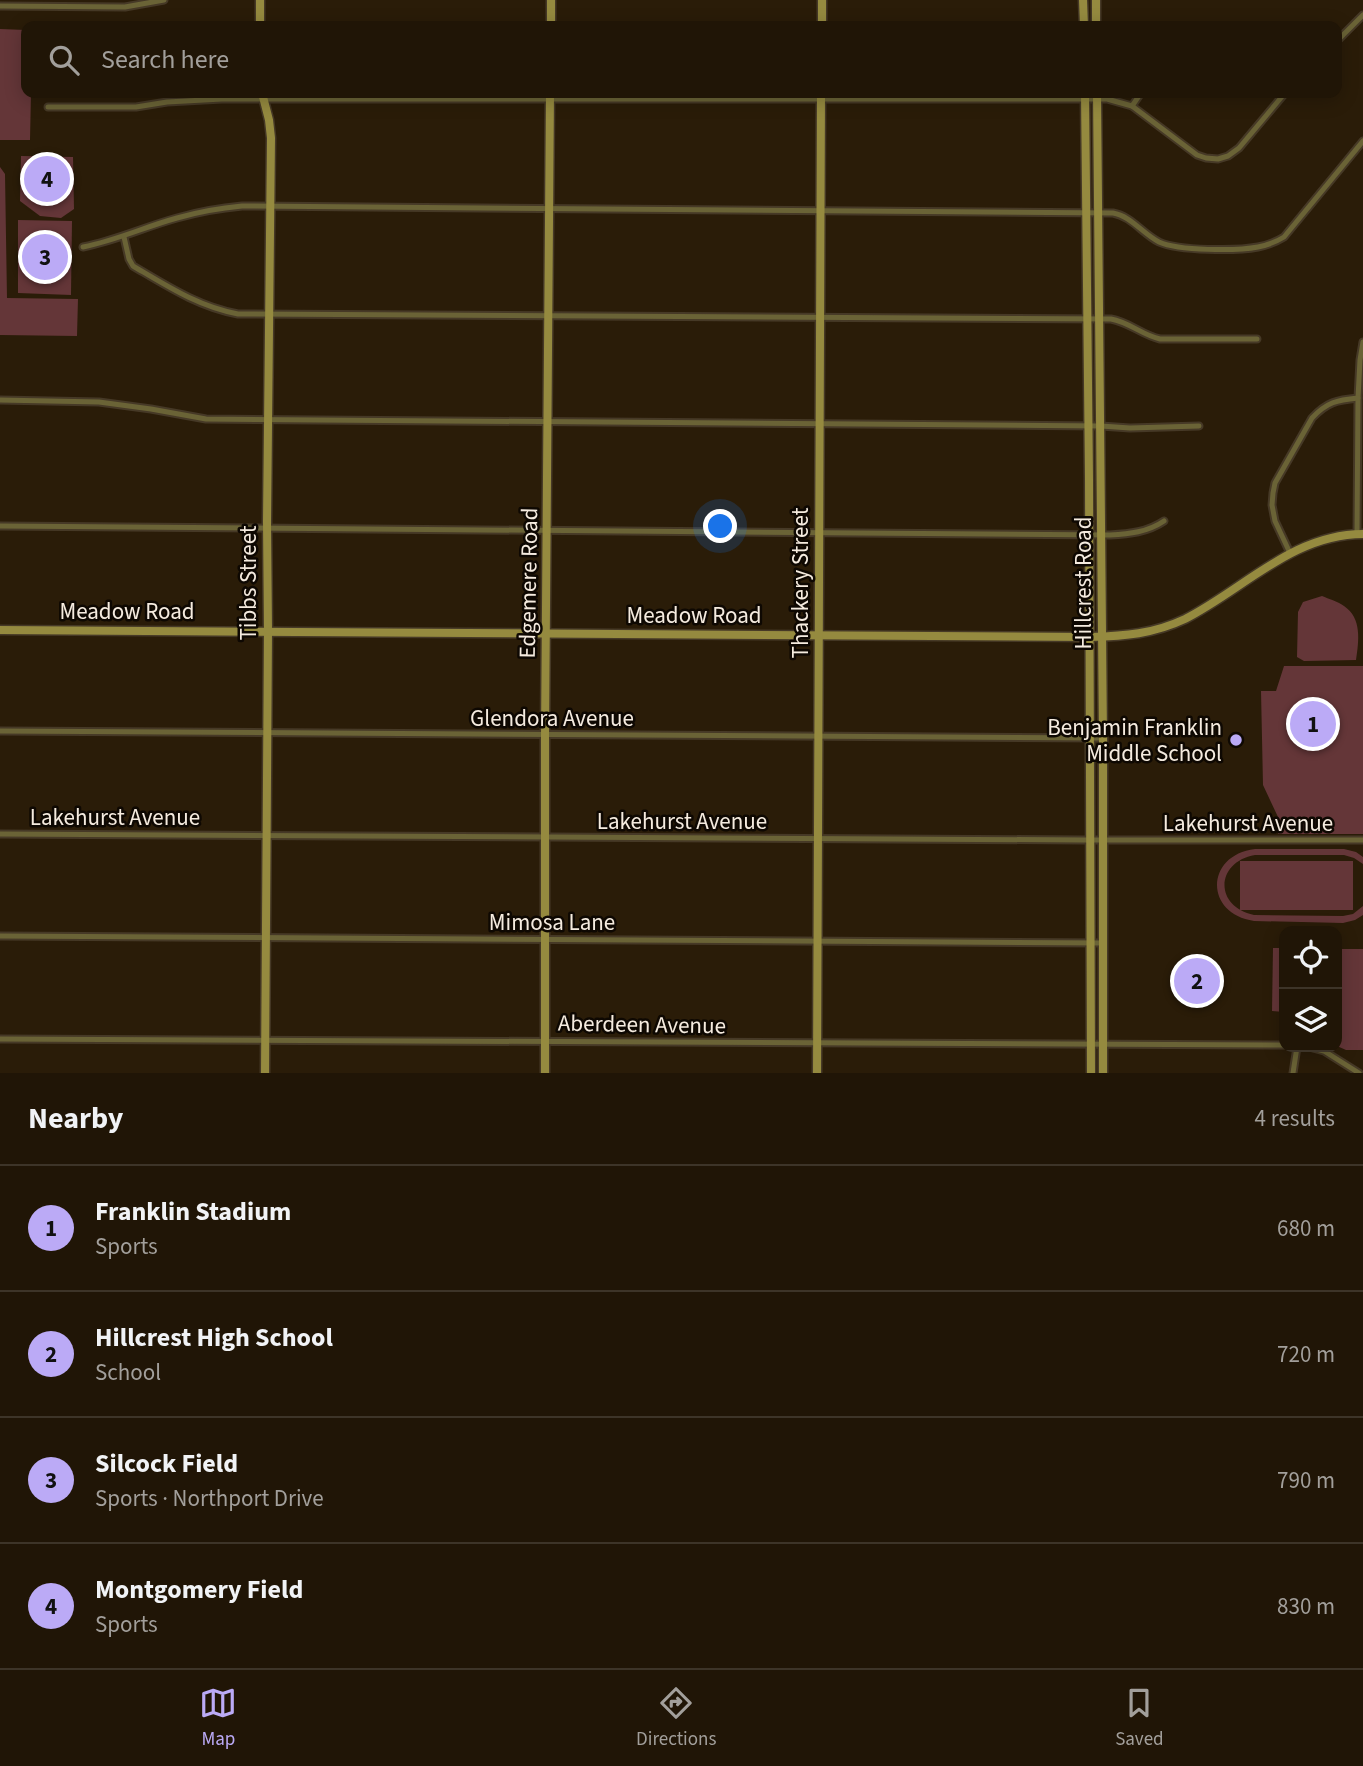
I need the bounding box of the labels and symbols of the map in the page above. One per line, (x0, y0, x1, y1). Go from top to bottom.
pin: 4 (24, 153, 70, 205)
pin: 3 (22, 231, 68, 283)
street label: Edgemere Road (511, 507, 546, 659)
street label: Thackery Street (784, 507, 817, 658)
your location (703, 509, 737, 543)
street label: Hillcrest Road (1067, 517, 1100, 649)
street label: Tibbs Street (232, 525, 265, 641)
street label: Meadow Road (59, 595, 195, 628)
street label: Meadow Road (626, 599, 762, 632)
pin: 1 (1290, 698, 1336, 750)
street label: Glendora Avenue (470, 702, 634, 735)
place label: Benjamin Franklin Middle School (1047, 711, 1222, 770)
marker: Benjamin Franklin Middle School (1228, 732, 1244, 748)
street label: Lakehurst Avenue (30, 801, 200, 834)
street label: Lakehurst Avenue (597, 805, 767, 838)
street label: Lakehurst Avenue (1163, 807, 1333, 840)
street label: Mimosa Lane (489, 906, 615, 939)
pin: 2 (1174, 955, 1220, 1007)
street label: Aberdeen Avenue (558, 1007, 726, 1042)

